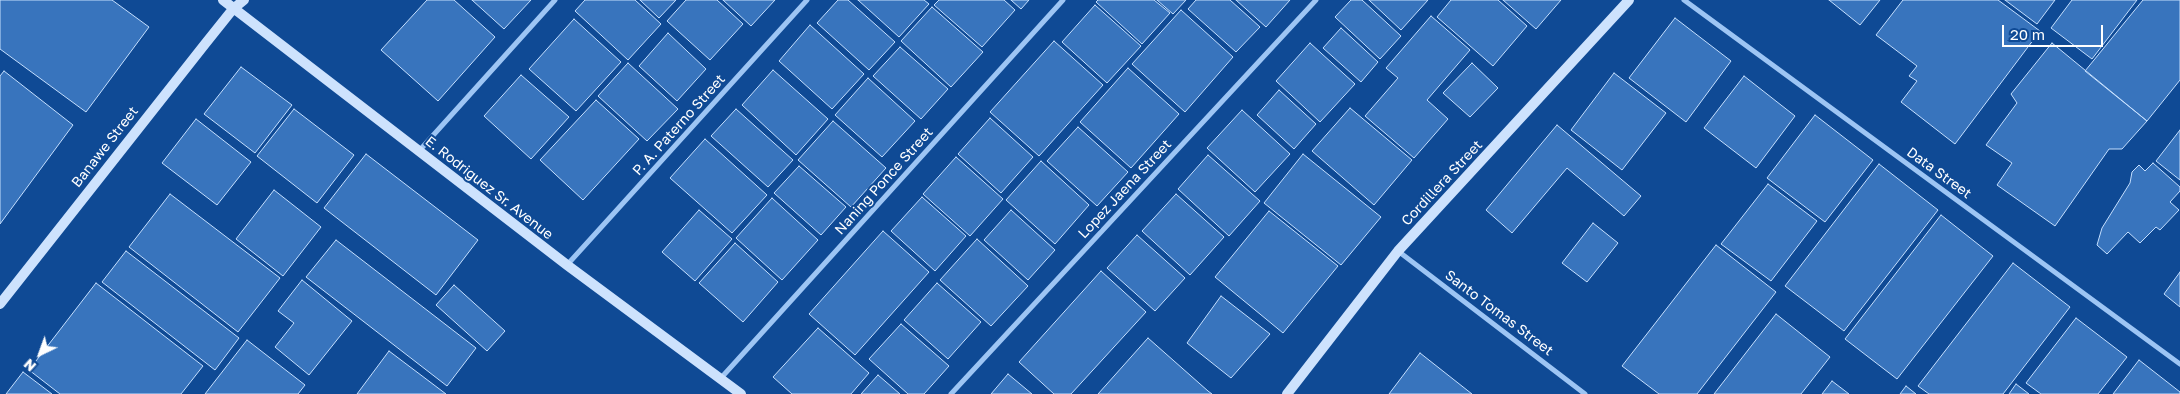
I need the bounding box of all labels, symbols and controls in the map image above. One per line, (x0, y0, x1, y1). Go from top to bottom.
scale bar (2005, 15, 2106, 47)
text: 20 m (2010, 25, 2045, 43)
street label: P. A. Paterno Street (629, 71, 729, 179)
street label: Banawe Street (68, 103, 142, 191)
street label: Naning Ponce Street (831, 124, 937, 238)
street label: E. Rodriguez Sr. Avenue (422, 133, 556, 243)
street label: Lopez Jaena Street (1075, 136, 1175, 242)
street label: Cordillera Street (1398, 137, 1486, 229)
street label: Data Street (1903, 144, 1975, 202)
street label: Santo Tomas Street (1442, 267, 1556, 359)
north arrow (15, 329, 65, 379)
text: N (20, 356, 39, 375)

